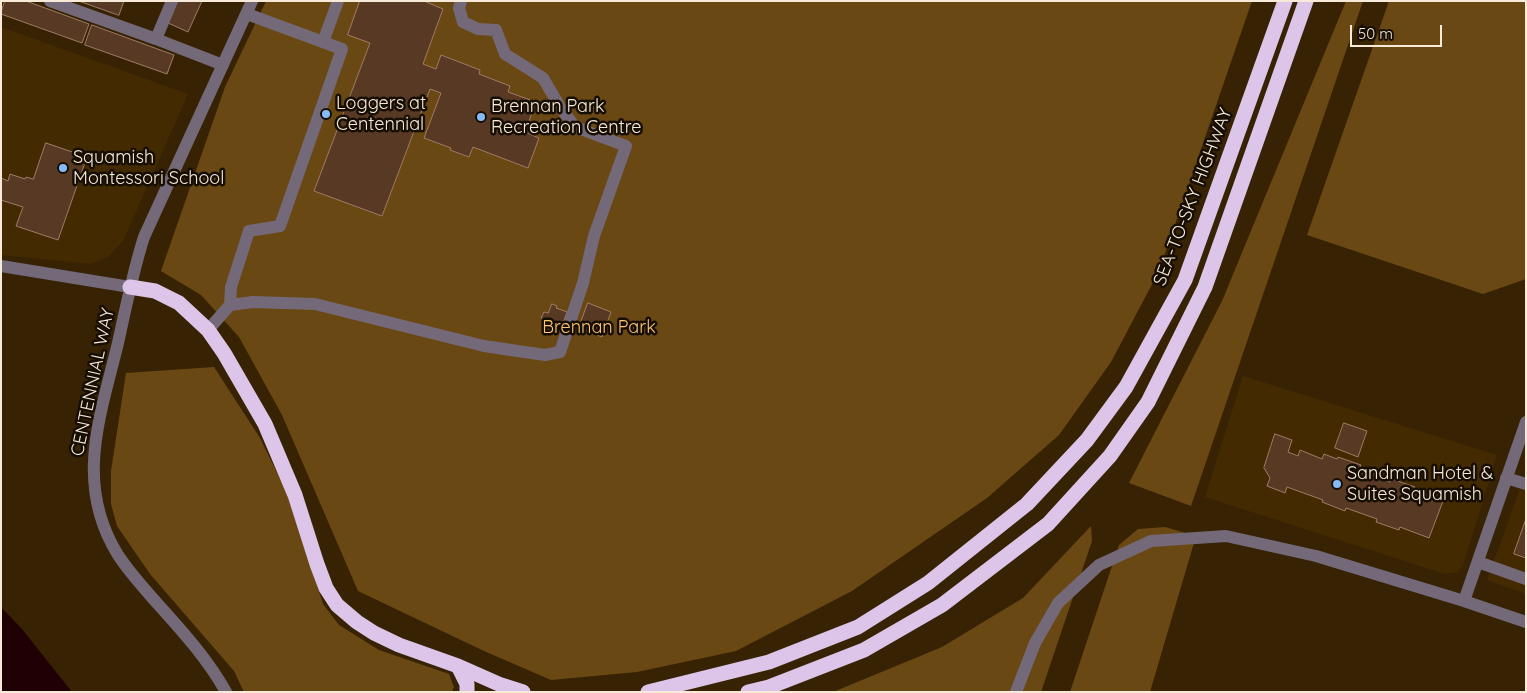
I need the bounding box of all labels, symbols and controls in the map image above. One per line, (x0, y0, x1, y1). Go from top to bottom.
scale bar (1352, 15, 1444, 47)
text: 50 m (1358, 24, 1393, 43)
place label: Loggers at Centennial (336, 93, 426, 136)
place label: Brennan Park Recreation Centre (491, 96, 641, 138)
street label: SEA-TO-SKY HIGHWAY (1149, 105, 1237, 289)
marker: Loggers at Centennial (320, 108, 332, 120)
marker: Brennan Park Recreation Centre (475, 111, 487, 123)
place label: Squamish Montessori School (73, 147, 224, 190)
marker: Squamish Montessori School (57, 162, 69, 174)
street label: CENTENNIAL WAY (67, 306, 119, 458)
park label: Brennan Park (542, 317, 656, 339)
place label: Sandman Hotel & Suites Squamish (1347, 463, 1493, 506)
marker: Sandman Hotel & Suites Squamish (1331, 478, 1343, 490)

